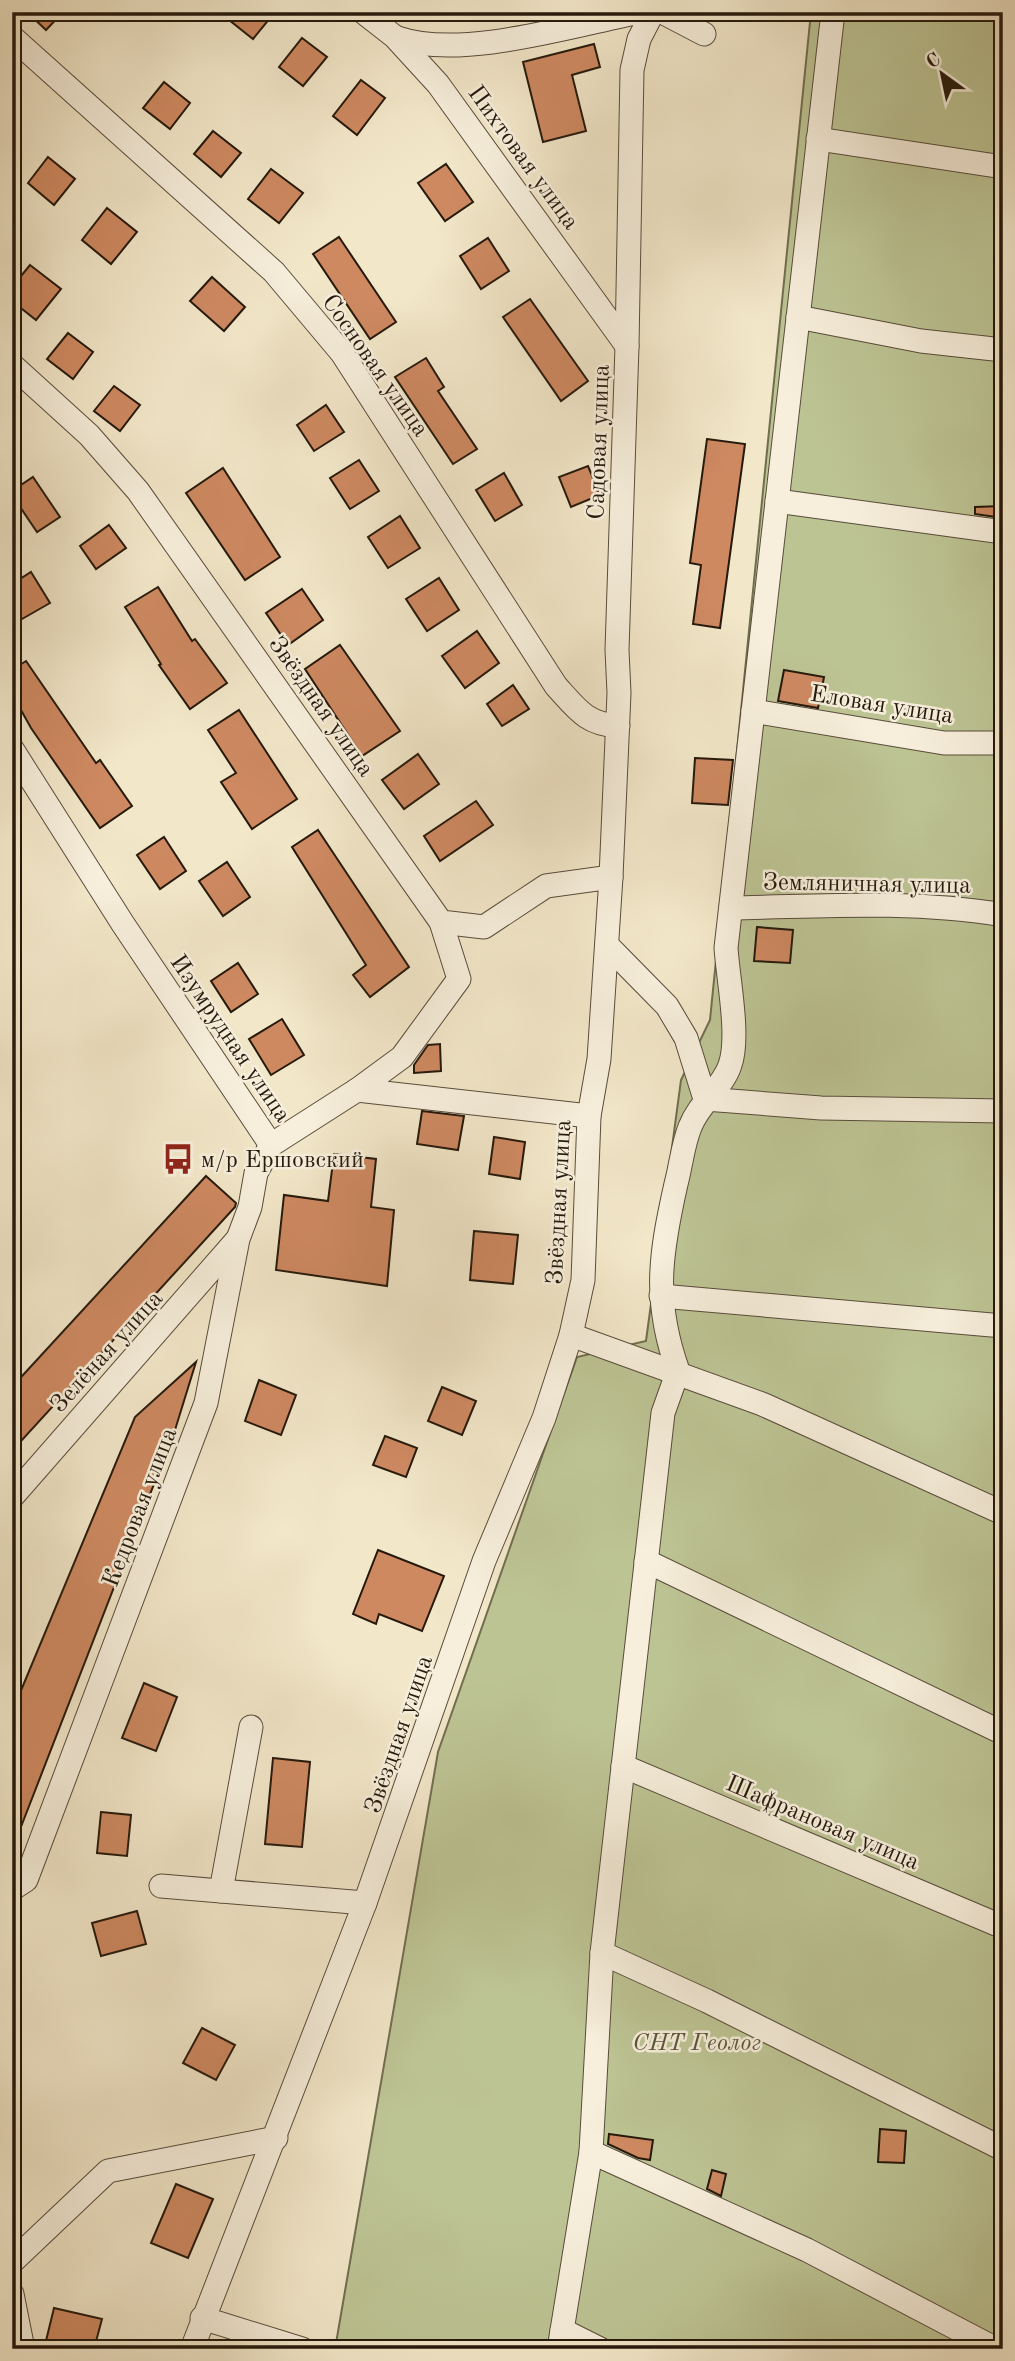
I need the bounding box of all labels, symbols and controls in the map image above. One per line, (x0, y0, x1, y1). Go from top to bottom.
north arrow (906, 38, 976, 108)
text: С (924, 50, 945, 73)
street label: Пихтовая улица (462, 82, 583, 235)
street label: Сосновая улица (316, 291, 432, 442)
street label: Садовая улица (585, 364, 615, 520)
street label: Звёздная улица (263, 633, 378, 782)
street label: Еловая улица (808, 683, 955, 729)
street label: Земляничная улица (763, 871, 971, 899)
street label: Изумрудная улица (165, 951, 294, 1127)
street label: Звёздная улица (544, 1119, 576, 1285)
bus stop icon: м/р Ершовский (161, 1142, 195, 1176)
place label: м/р Ершовский (201, 1149, 364, 1173)
street label: Зелёная улица (47, 1287, 168, 1418)
street label: Кедровая улица (99, 1425, 182, 1591)
street label: Звёздная улица (362, 1652, 438, 1817)
street label: Шафрановая улица (722, 1772, 923, 1875)
park label: СНТ Геолог (633, 2032, 761, 2056)

